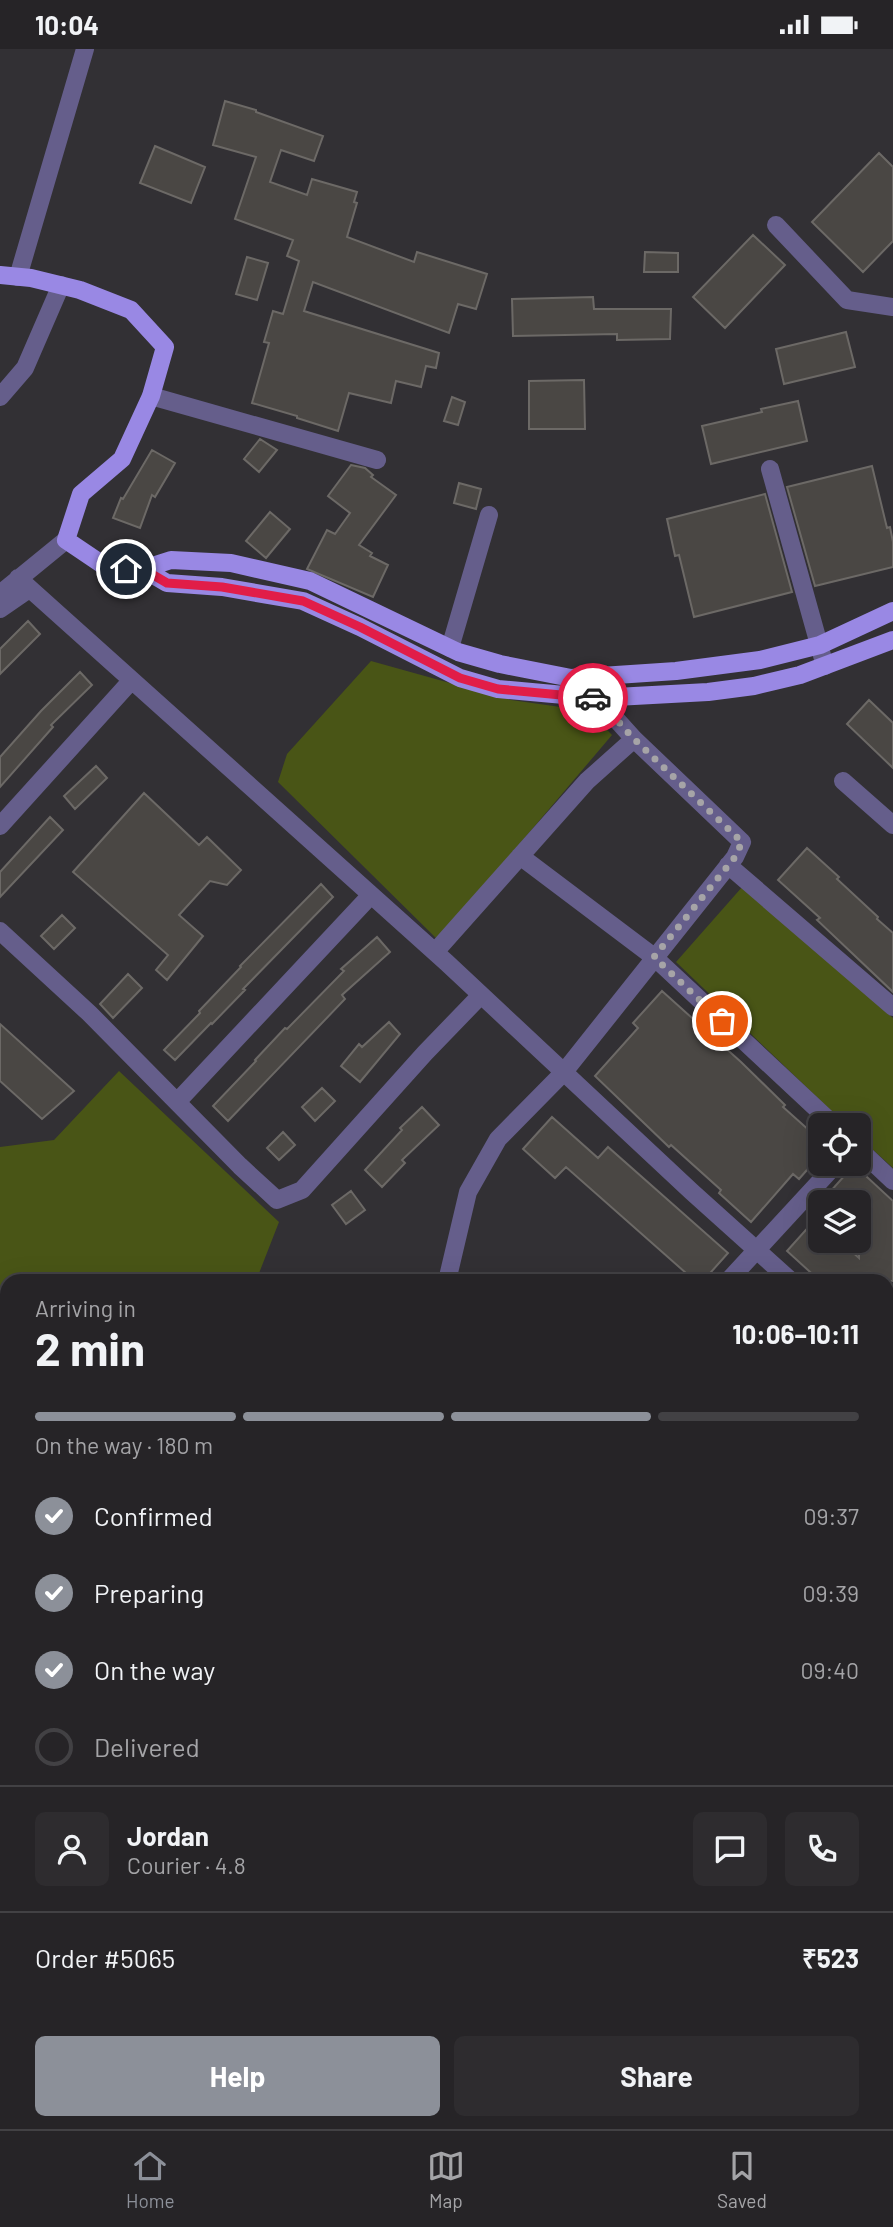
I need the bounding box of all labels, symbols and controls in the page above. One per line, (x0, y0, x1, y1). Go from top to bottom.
text: 10:04 (35, 9, 99, 40)
pin (96, 539, 156, 599)
icon: home (107, 550, 145, 588)
courier (558, 663, 628, 733)
icon: car (574, 679, 612, 717)
pin (692, 991, 752, 1051)
icon: bag (703, 1002, 741, 1040)
map controls (808, 1113, 871, 1253)
button: locate (808, 1113, 871, 1176)
button: layers (808, 1190, 871, 1253)
text: Arriving in (35, 1294, 136, 1322)
text: 10:06–10:11 (732, 1318, 859, 1349)
text: 2 min (35, 1320, 145, 1375)
text: On the way · 180 m (35, 1431, 213, 1459)
icon: check (35, 1497, 73, 1535)
text: Confirmed (94, 1500, 213, 1531)
text: 09:37 (804, 1502, 859, 1530)
icon: check (35, 1574, 73, 1612)
text: Preparing (94, 1577, 204, 1608)
text: 09:39 (802, 1579, 859, 1607)
icon: check (35, 1651, 73, 1689)
text: On the way (94, 1654, 215, 1685)
text: 09:40 (801, 1656, 859, 1684)
text: Delivered (94, 1731, 200, 1762)
button: person (35, 1812, 109, 1886)
button: chat (693, 1812, 767, 1886)
button: phone (785, 1812, 859, 1886)
text: Jordan (127, 1820, 209, 1851)
text: Courier · 4.8 (127, 1851, 246, 1879)
text: Order #5065 (35, 1942, 175, 1973)
text: ₹523 (802, 1942, 859, 1973)
button: Help (35, 2036, 440, 2116)
button: Share (454, 2036, 859, 2116)
tab: Home (126, 2147, 175, 2212)
tab: Map (427, 2147, 465, 2212)
tab: Saved (717, 2147, 767, 2212)

